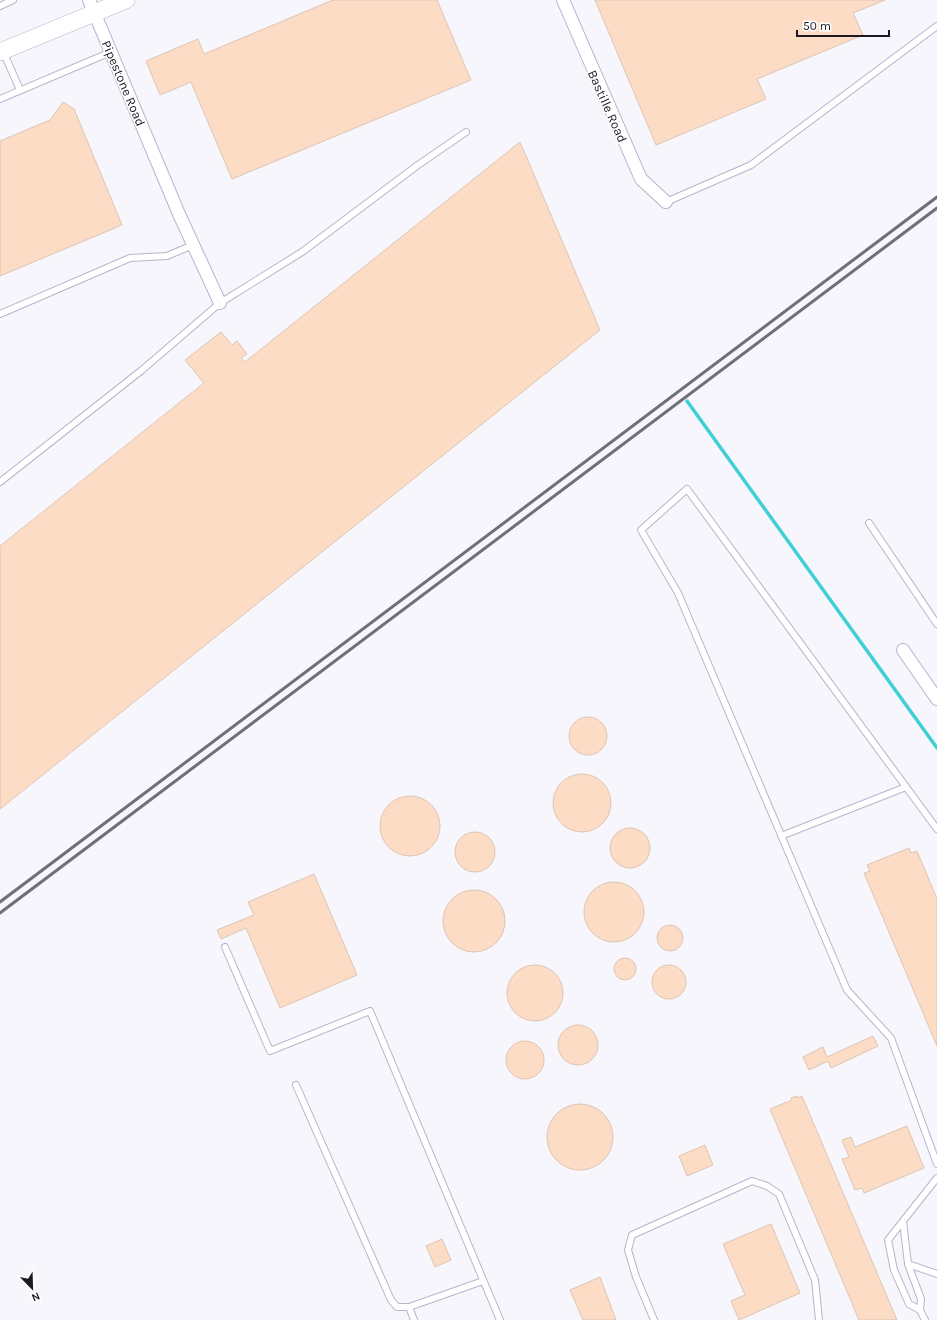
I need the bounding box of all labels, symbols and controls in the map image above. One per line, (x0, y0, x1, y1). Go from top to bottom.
scale bar (797, 12, 889, 38)
text: 50 m (803, 19, 831, 33)
street label: Pipestone Road (99, 38, 148, 128)
street label: Bastille Road (585, 68, 630, 145)
north arrow (12, 1268, 52, 1308)
text: N (30, 1289, 42, 1304)

